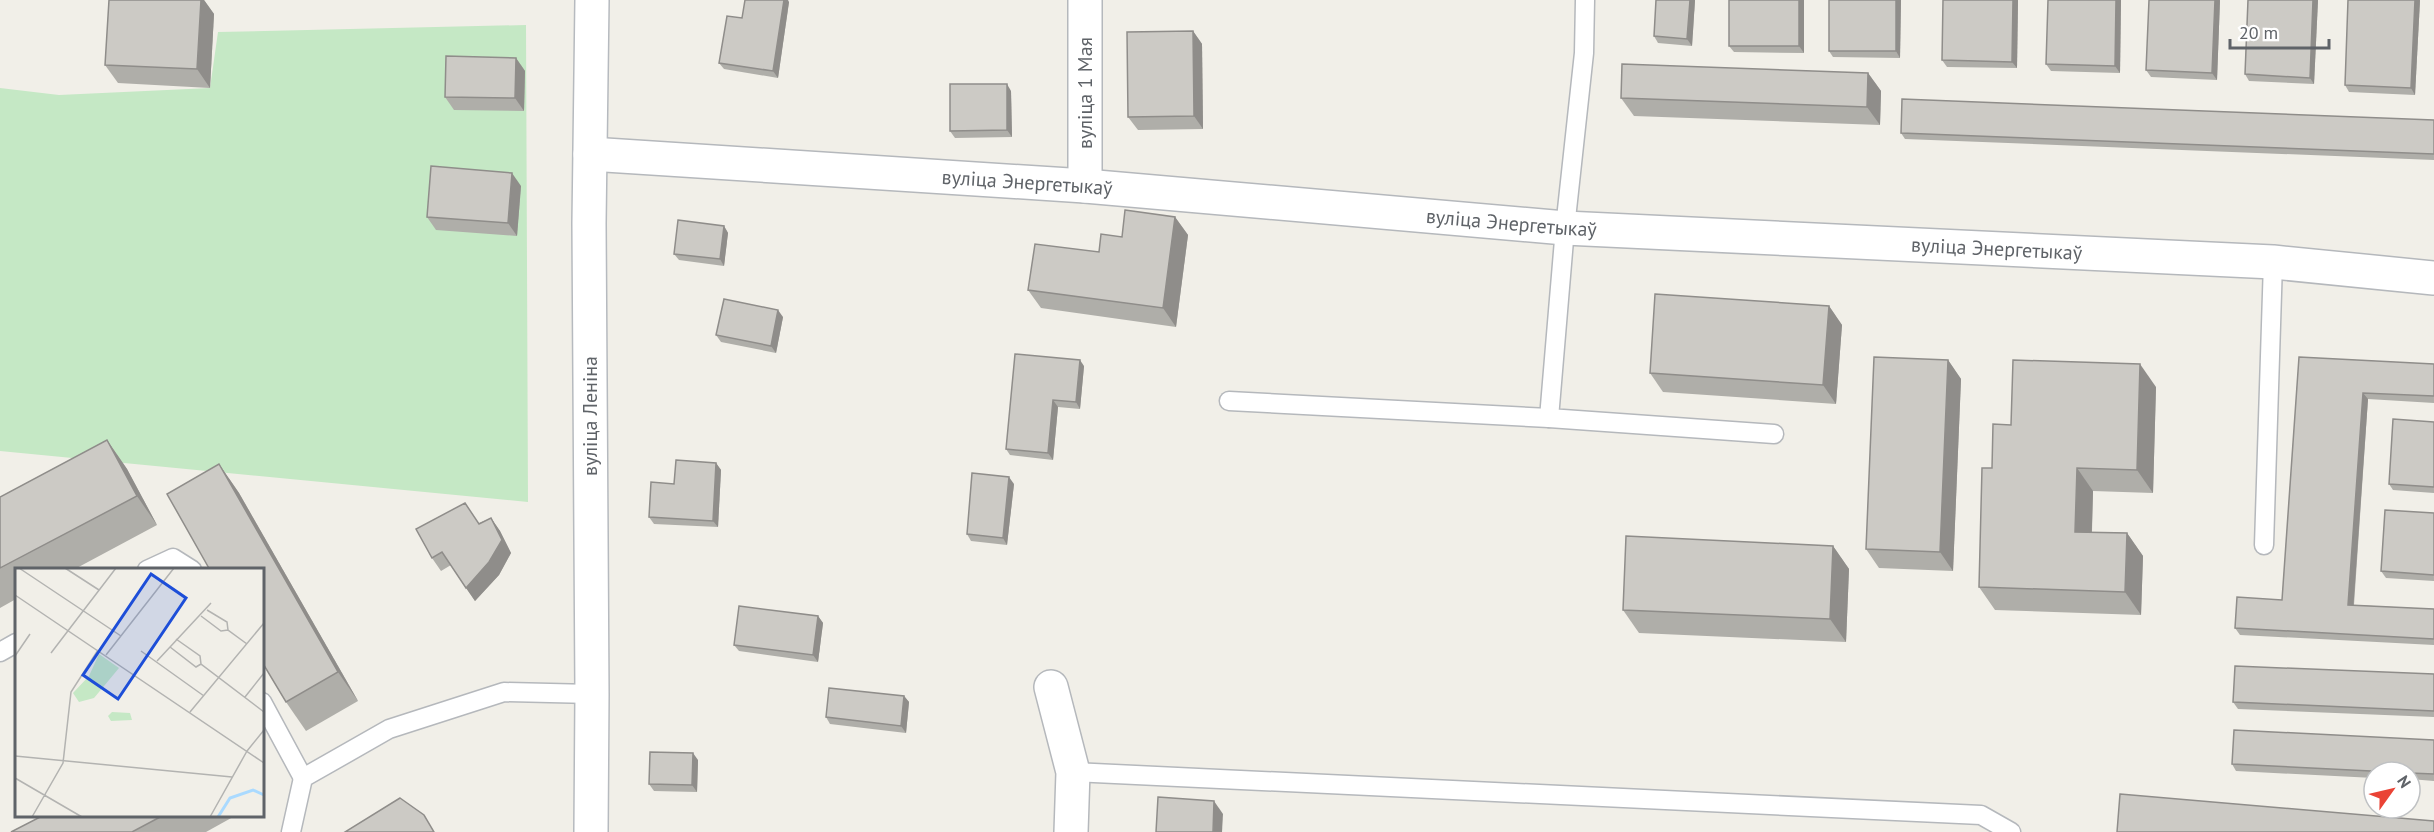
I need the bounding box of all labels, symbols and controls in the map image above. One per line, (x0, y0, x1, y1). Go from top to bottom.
scale bar (2230, 12, 2329, 50)
text: 20 m (2239, 21, 2278, 44)
street label: вуліца 1 Мая (1072, 37, 1098, 149)
street label: вуліца Энергетыкаў (941, 164, 1114, 201)
street label: вуліца Энергетыкаў (1425, 203, 1598, 243)
street label: вуліца Энергетыкаў (1910, 232, 2083, 266)
street label: вуліца Леніна (577, 356, 603, 476)
inset map (15, 568, 264, 817)
north arrow (2362, 760, 2422, 820)
text: N (2393, 772, 2416, 792)

